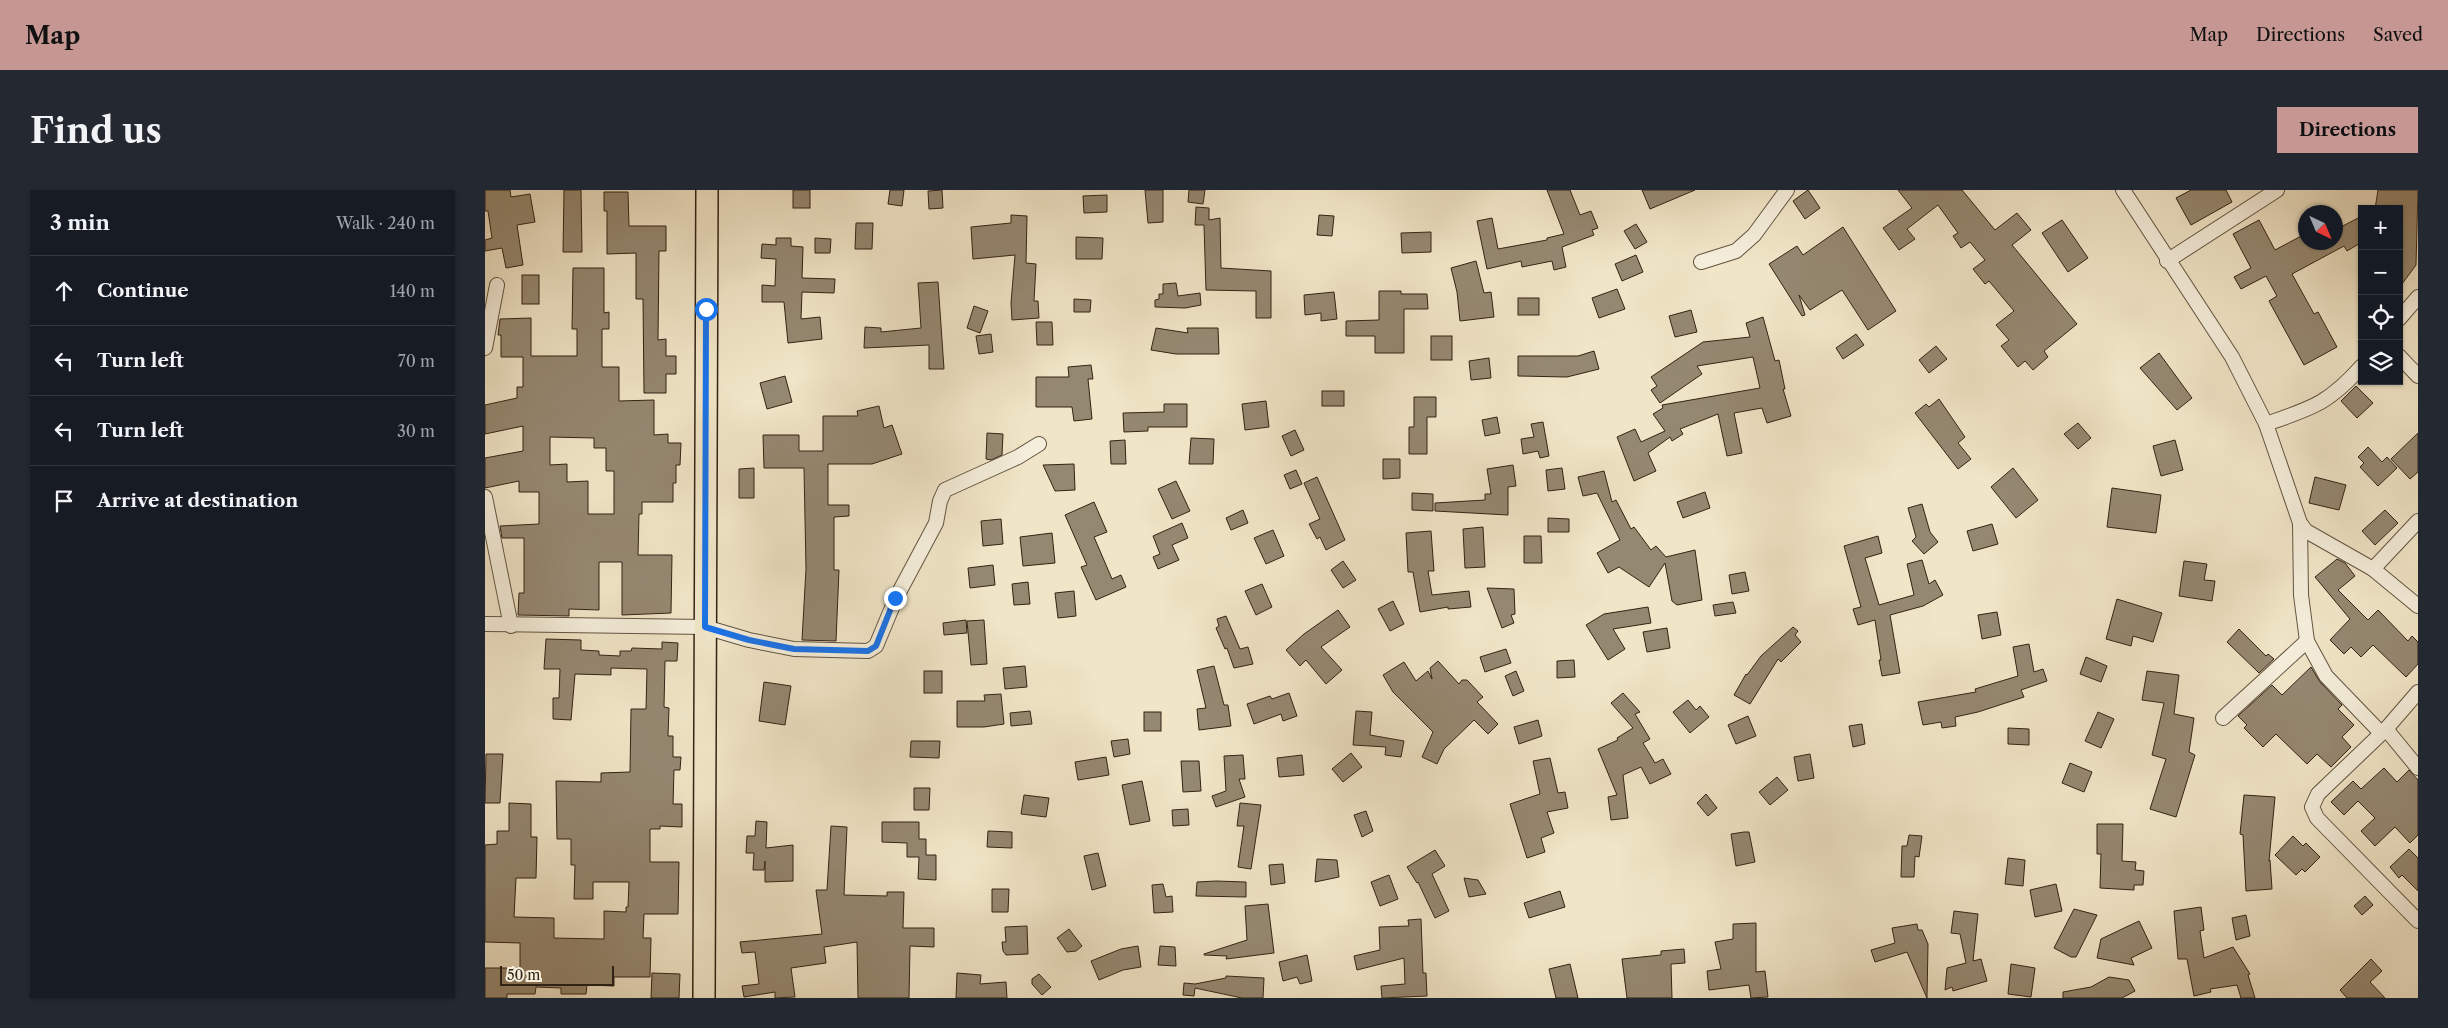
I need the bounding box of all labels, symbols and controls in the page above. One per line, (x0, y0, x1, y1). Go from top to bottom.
text: Map (25, 21, 80, 50)
text: Map (2189, 24, 2228, 46)
text: Directions (2256, 24, 2345, 46)
text: Saved (2373, 24, 2423, 46)
button: Directions (2277, 107, 2418, 153)
text: Find us (30, 109, 162, 152)
north arrow (2298, 205, 2343, 250)
map controls (2358, 205, 2403, 385)
button: + (2358, 205, 2403, 250)
text: 3 min (50, 210, 110, 235)
text: Walk · 240 m (336, 213, 435, 233)
button: − (2358, 250, 2403, 295)
icon: ahead (50, 277, 78, 305)
text: Continue (97, 279, 189, 302)
text: 140 m (390, 281, 435, 301)
button: locate (2358, 295, 2403, 340)
route start (695, 298, 718, 321)
button: layers (2358, 340, 2403, 385)
icon: left (50, 347, 78, 375)
text: Turn left (97, 349, 184, 372)
text: 70 m (398, 351, 435, 371)
icon: left (50, 417, 78, 445)
text: Turn left (97, 419, 184, 442)
text: 30 m (397, 421, 435, 441)
icon: arrive (50, 487, 78, 515)
text: Arrive at destination (97, 489, 298, 512)
route end (884, 587, 907, 610)
scale bar (500, 963, 614, 986)
text: 50 m (507, 966, 540, 984)

